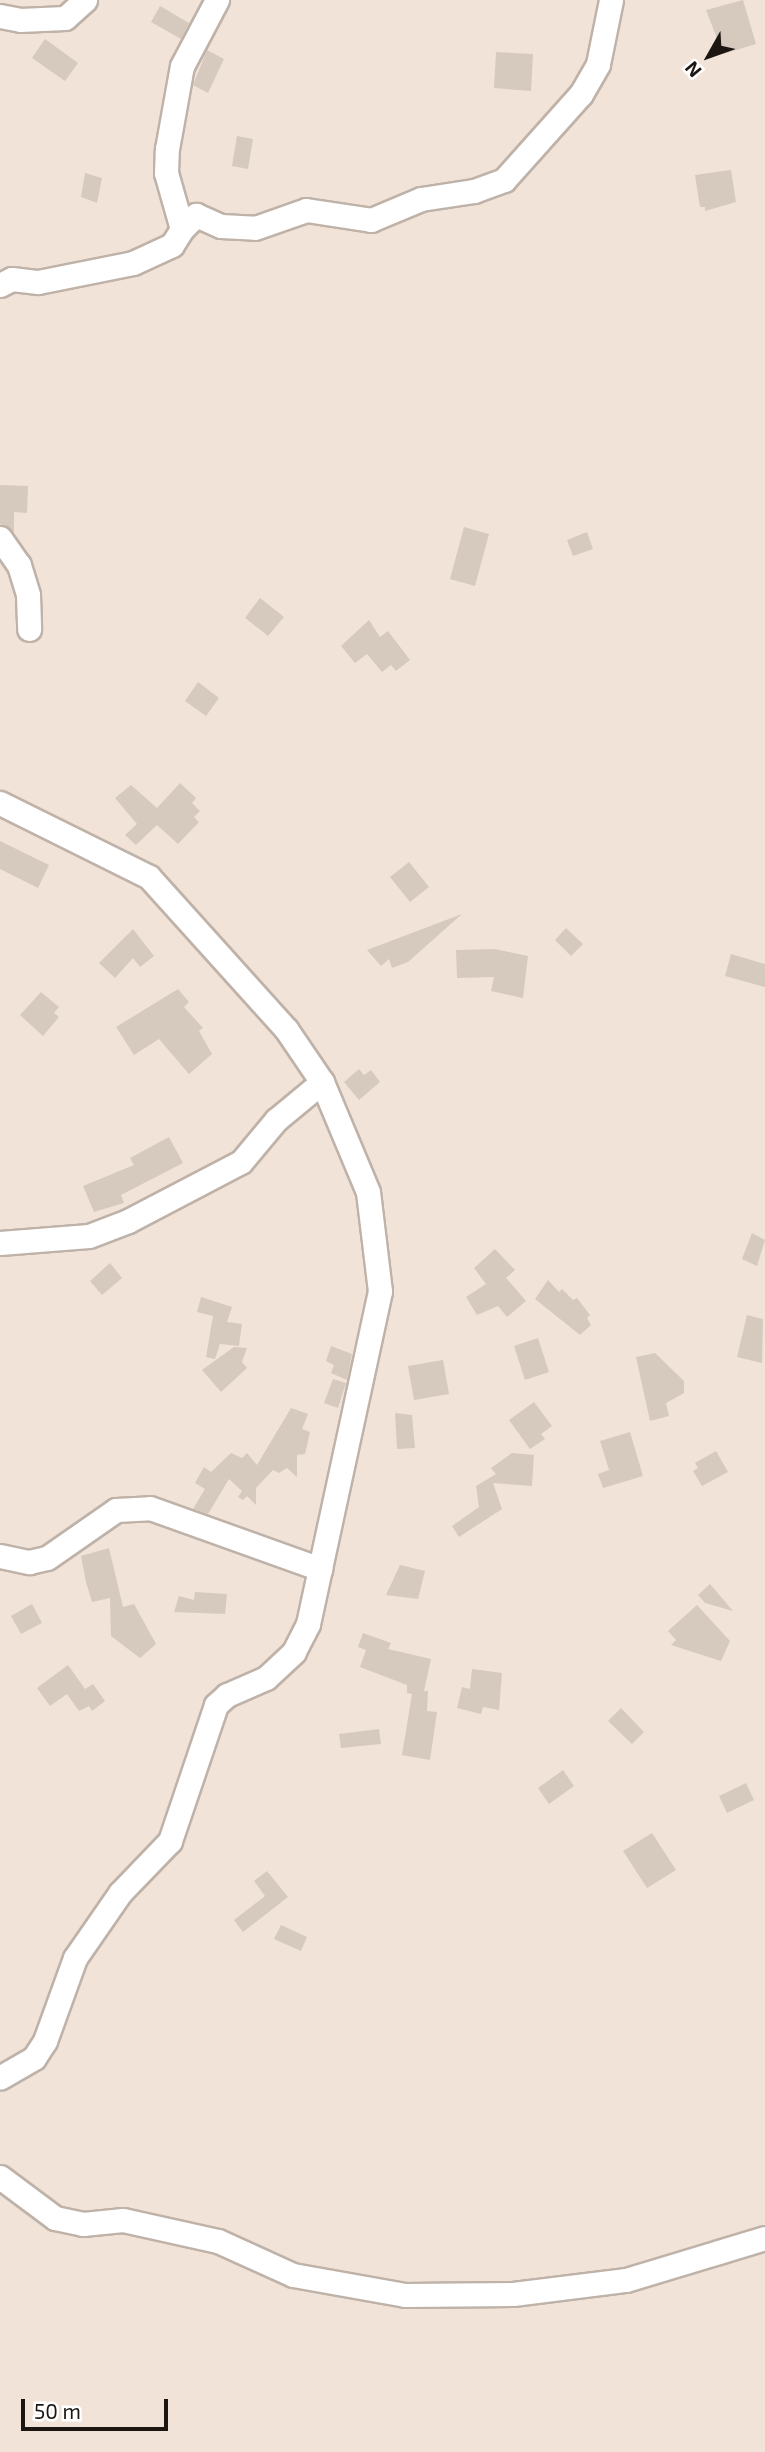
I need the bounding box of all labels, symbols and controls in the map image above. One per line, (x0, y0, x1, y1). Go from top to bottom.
north arrow (674, 21, 744, 91)
text: N (679, 57, 706, 82)
scale bar (24, 2386, 172, 2430)
text: 50 m (34, 2398, 81, 2423)

